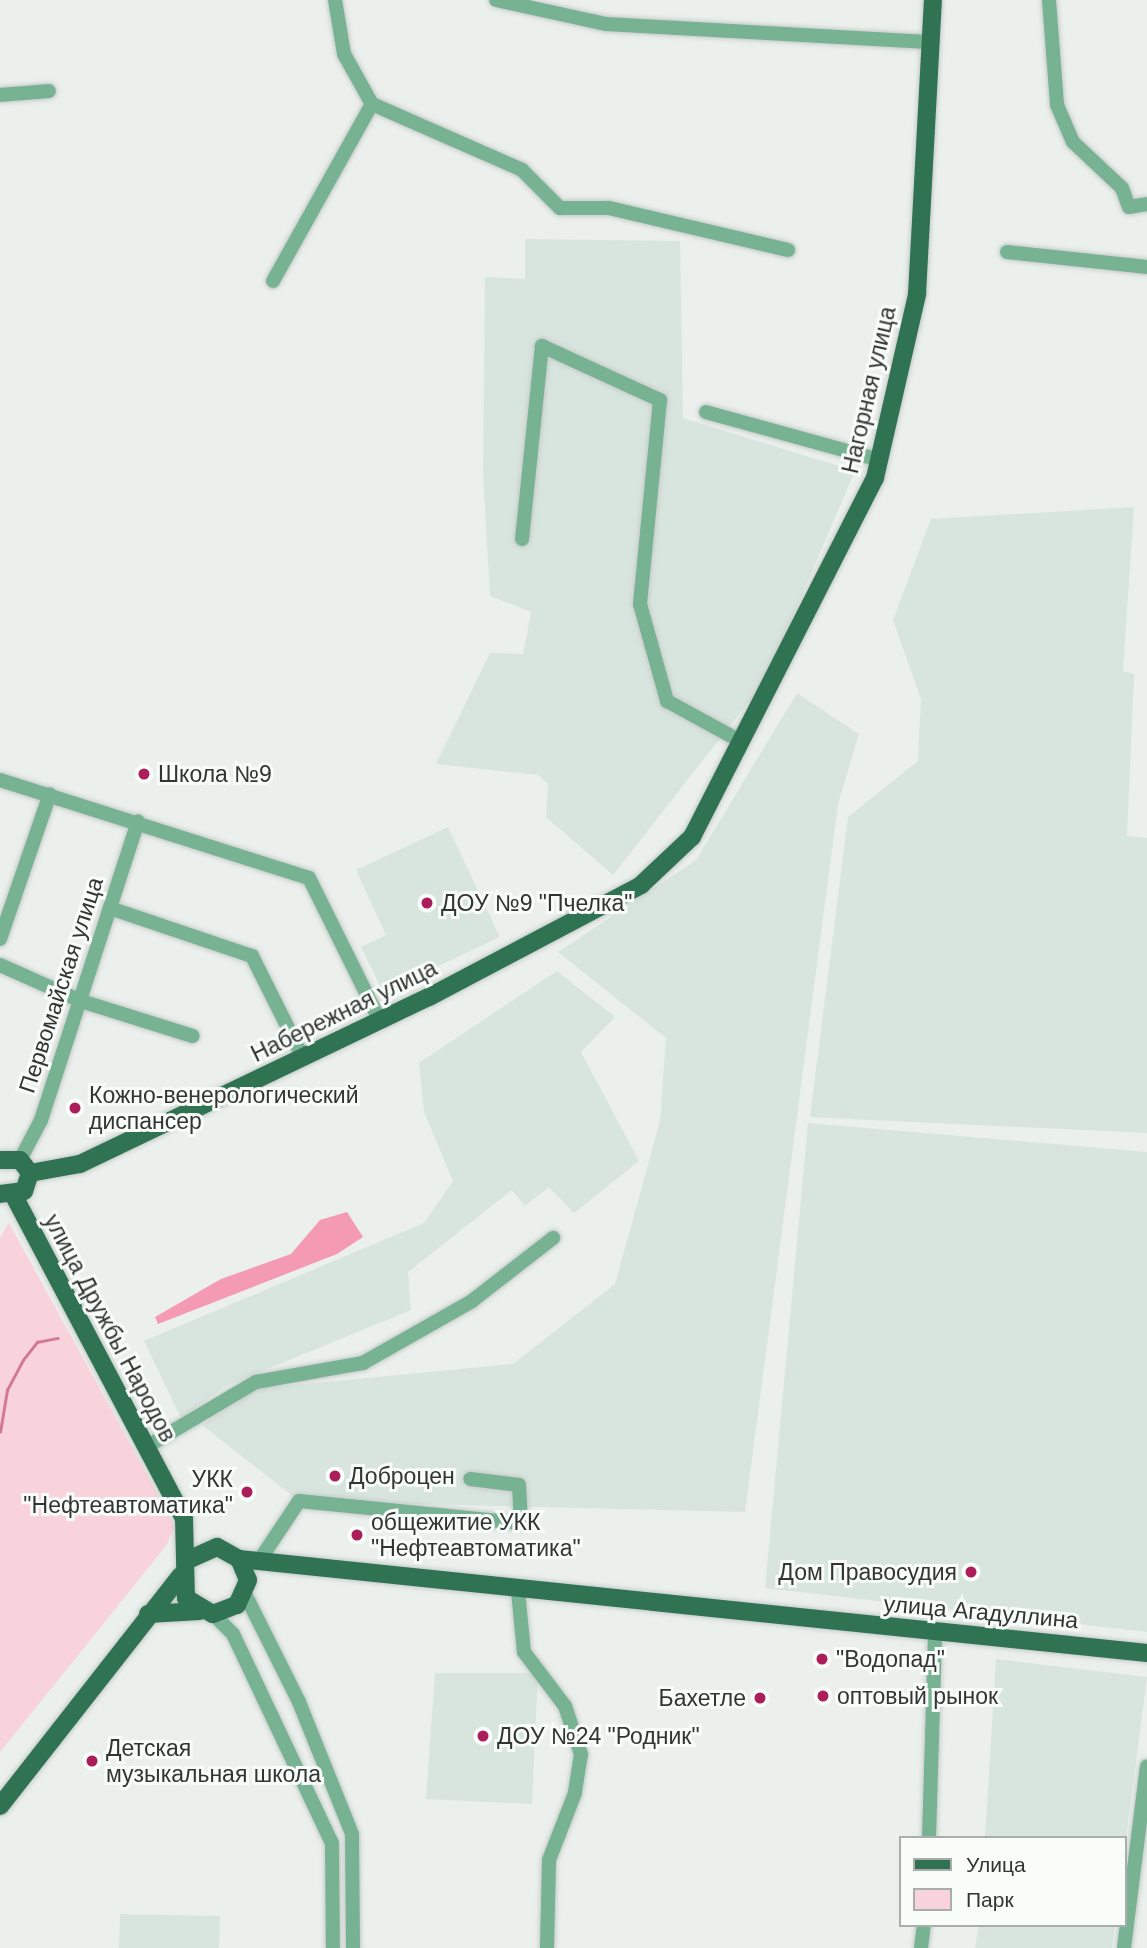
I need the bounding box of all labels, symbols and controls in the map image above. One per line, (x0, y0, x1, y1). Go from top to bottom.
street label: Нагорная улица (836, 304, 902, 476)
place label: Школа №9 (158, 760, 272, 788)
marker: Школа №9 (136, 766, 152, 782)
street label: Первомайская улица (13, 874, 109, 1096)
place label: ДОУ №9 "Пчелка" (441, 889, 632, 917)
marker: ДОУ №9 "Пчелка" (419, 895, 435, 911)
street label: Набережная улица (247, 954, 441, 1068)
place label: Кожно-венерологический диспансер (89, 1081, 359, 1135)
marker: Кожно-венерологический диспансер (67, 1100, 83, 1116)
street label: улица Дружбы Народов (38, 1209, 182, 1447)
place label: Доброцен (349, 1462, 455, 1490)
place label: УКК "Нефтеавтоматика" (23, 1465, 233, 1519)
marker: Доброцен (327, 1468, 343, 1484)
marker: УКК "Нефтеавтоматика" (239, 1484, 255, 1500)
place label: общежитие УКК "Нефтеавтоматика" (371, 1508, 581, 1562)
marker: общежитие УКК "Нефтеавтоматика" (349, 1527, 365, 1543)
place label: Дом Правосудия (778, 1558, 957, 1586)
marker: Дом Правосудия (963, 1564, 979, 1580)
street label: улица Агадуллина (883, 1590, 1079, 1634)
place label: "Водопад" (836, 1645, 945, 1673)
marker: "Водопад" (814, 1651, 830, 1667)
place label: оптовый рынок (837, 1682, 998, 1710)
place label: Бахетле (659, 1684, 746, 1712)
marker: оптовый рынок (815, 1688, 831, 1704)
marker: Бахетле (752, 1690, 768, 1706)
place label: ДОУ №24 "Родник" (497, 1722, 700, 1750)
marker: ДОУ №24 "Родник" (475, 1728, 491, 1744)
place label: Детская музыкальная школа (106, 1734, 321, 1788)
marker: Детская музыкальная школа (84, 1753, 100, 1769)
legend (898, 1836, 1126, 1927)
text: Улица (966, 1853, 1026, 1876)
text: Парк (966, 1888, 1014, 1911)

